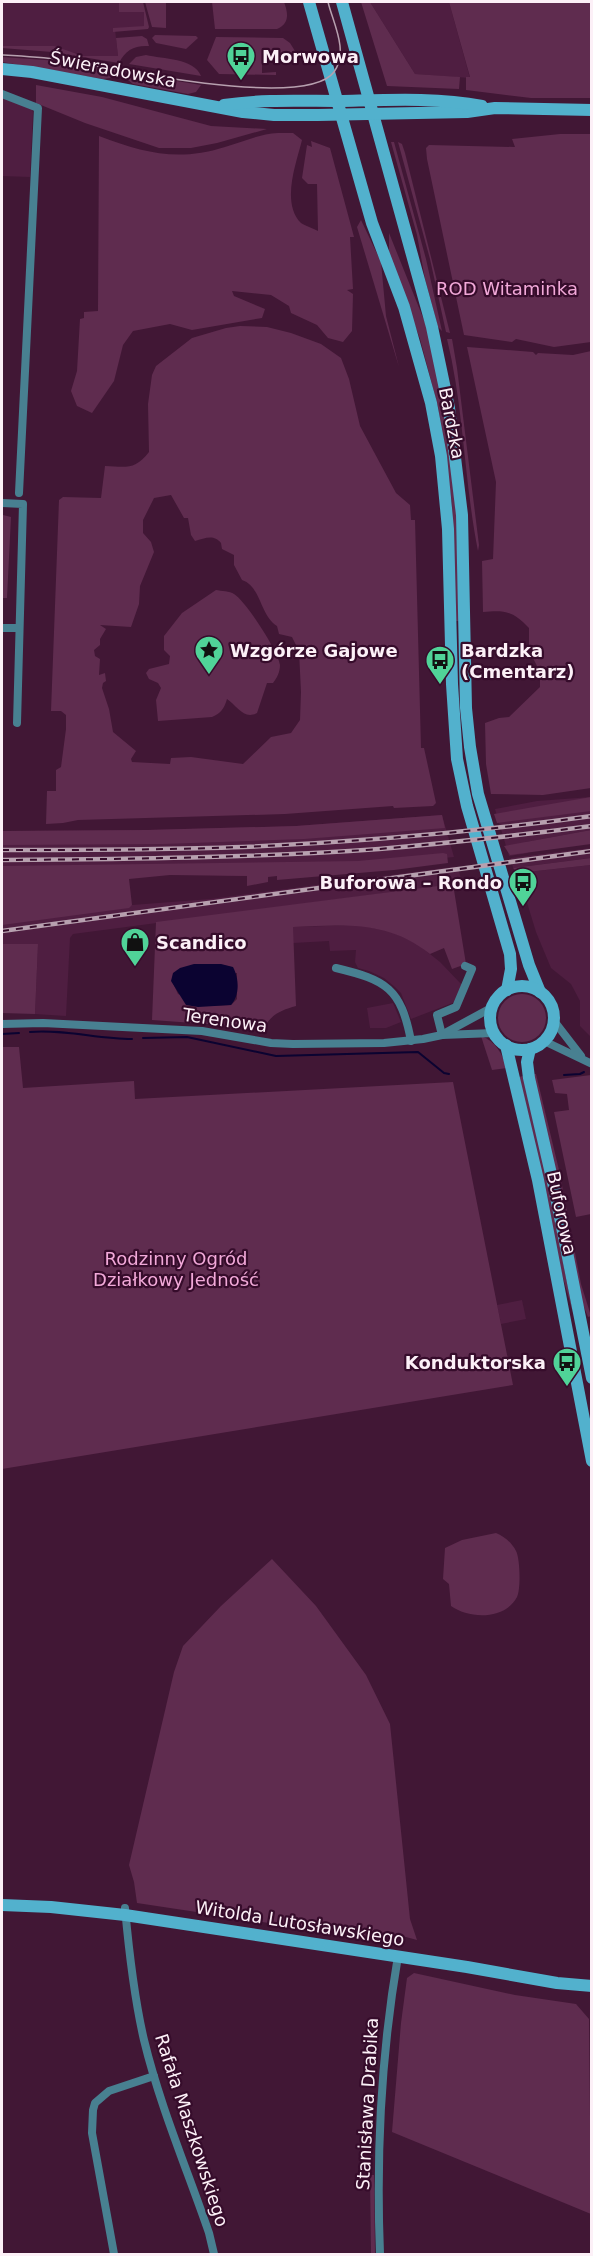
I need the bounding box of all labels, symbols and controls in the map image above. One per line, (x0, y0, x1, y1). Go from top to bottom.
bus stop icon: Morwowa (225, 40, 257, 82)
street label: Świeradowska (48, 46, 178, 92)
place label: Morwowa (262, 46, 359, 67)
park label: ROD Witaminka (436, 278, 578, 299)
street label: Bardzka (435, 385, 469, 461)
place icon: Wzgórze Gajowe (193, 634, 225, 676)
place label: Wzgórze Gajowe (230, 640, 398, 661)
place label: Bardzka (Cmentarz) (461, 640, 575, 682)
bus stop icon: Bardzka (Cmentarz) (424, 644, 456, 686)
bus stop icon: Buforowa – Rondo (507, 866, 539, 908)
place label: Buforowa – Rondo (319, 872, 502, 893)
shop icon: Scandico (119, 926, 151, 968)
place label: Scandico (156, 932, 247, 953)
street label: Terenowa (180, 1004, 269, 1036)
street label: Buforowa (543, 1169, 581, 1257)
park label: Rodzinny Ogród Działkowy Jedność (93, 1248, 259, 1290)
bus stop icon: Konduktorska (551, 1346, 583, 1388)
place label: Konduktorska (405, 1352, 546, 1373)
street label: Witolda Lutosławskiego (194, 1896, 406, 1950)
street label: Stanisława Drabika (352, 2017, 382, 2191)
street label: Rafała Maszkowskiego (151, 2031, 233, 2229)

